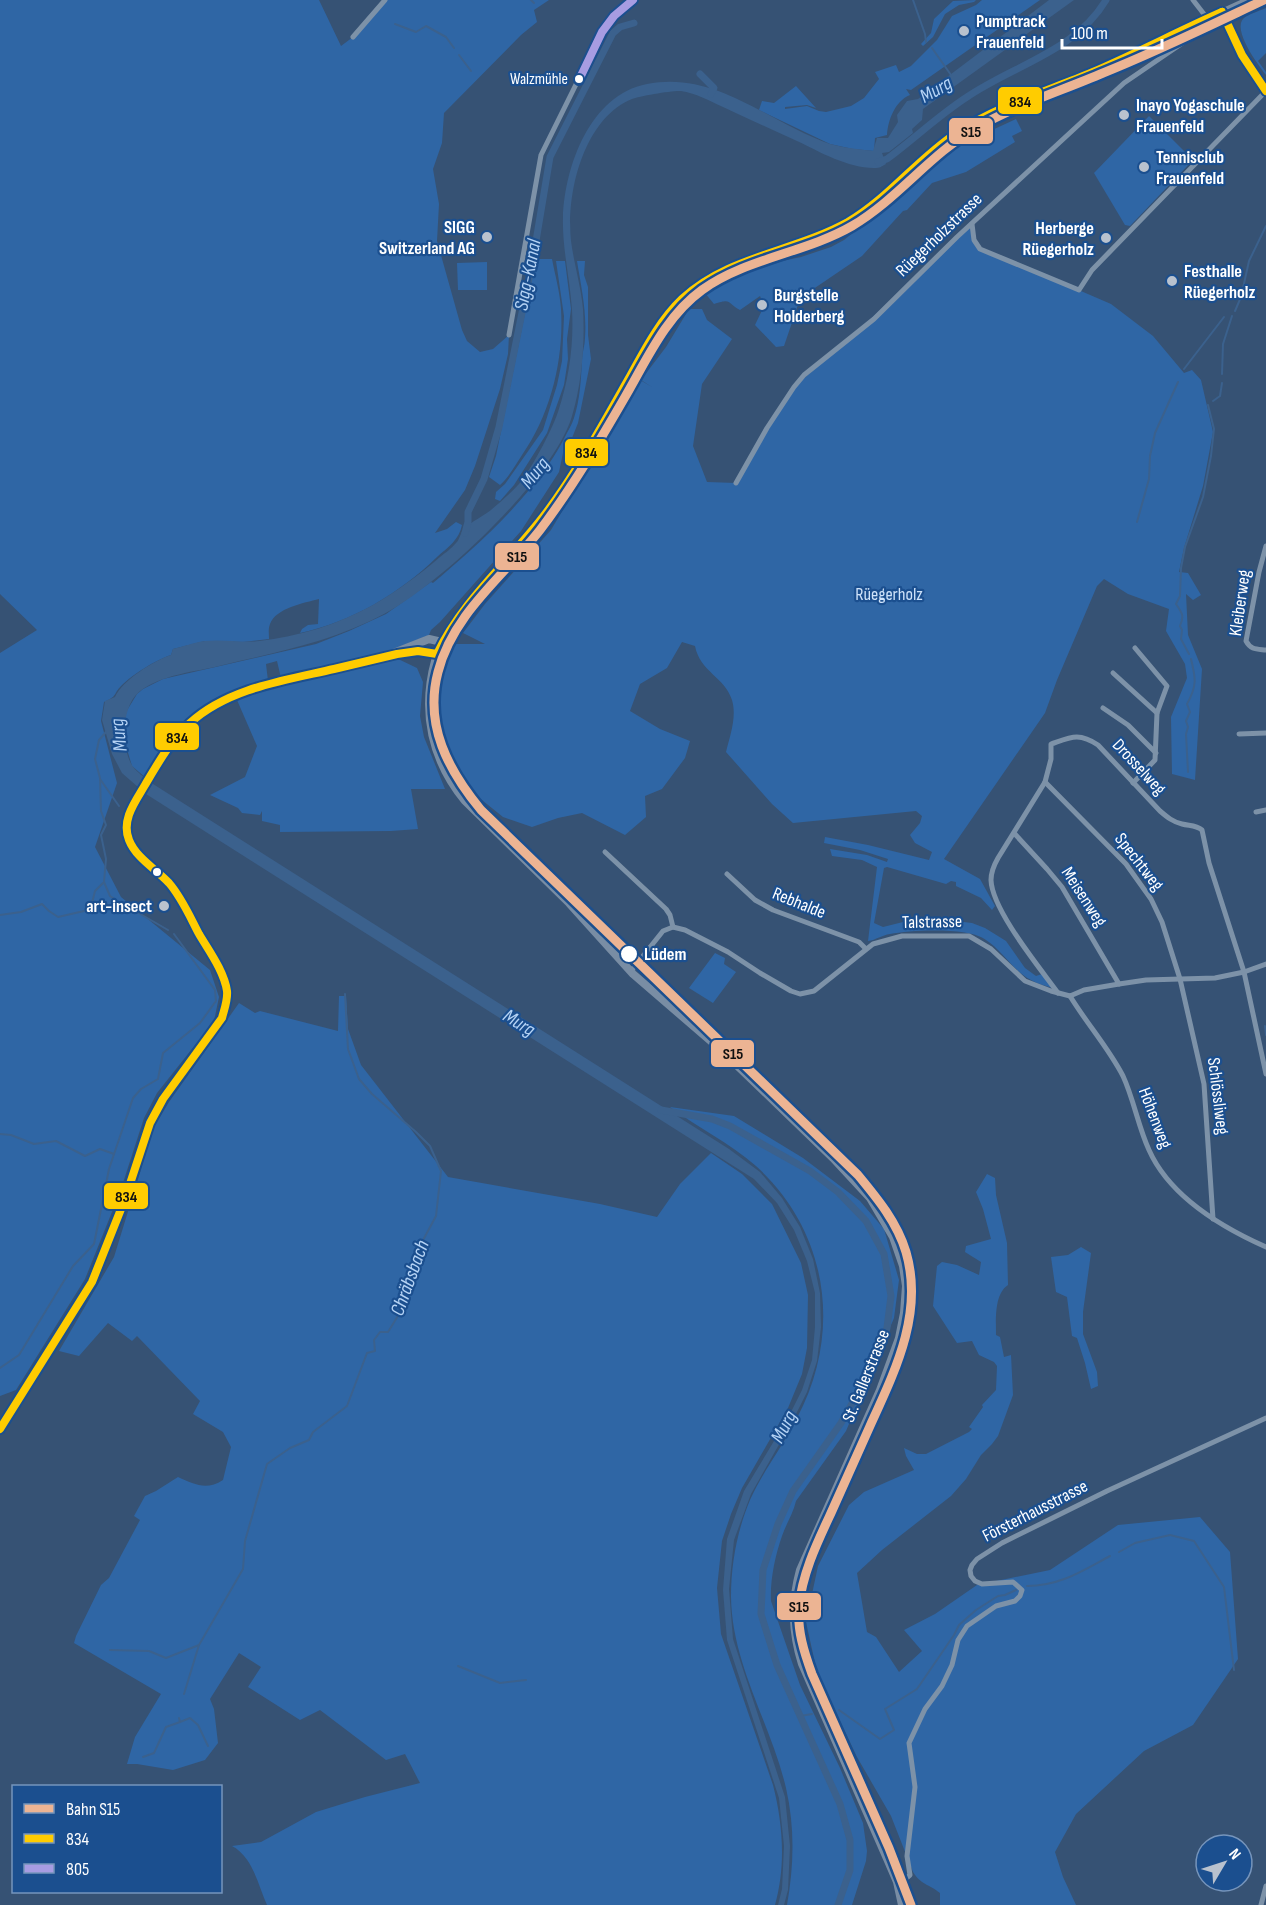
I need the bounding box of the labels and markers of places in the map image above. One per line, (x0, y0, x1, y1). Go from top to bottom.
place label: Pumptrack Frauenfeld (976, 11, 1046, 53)
marker: Pumptrack Frauenfeld (957, 24, 971, 38)
place label: Walzmühle (510, 70, 568, 89)
marker: Walzmühle (573, 73, 585, 85)
place label: Inayo Yogaschule Frauenfeld (1136, 95, 1245, 137)
marker: Inayo Yogaschule Frauenfeld (1117, 108, 1131, 122)
place label: Tennisclub Frauenfeld (1156, 147, 1224, 189)
marker: Tennisclub Frauenfeld (1137, 160, 1151, 174)
place label: SIGG Switzerland AG (379, 217, 475, 259)
place label: Herberge Rüegerholz (1023, 218, 1094, 260)
marker: SIGG Switzerland AG (480, 230, 494, 244)
marker: Herberge Rüegerholz (1099, 231, 1113, 245)
place label: Festhalle Rüegerholz (1184, 261, 1256, 303)
marker: Festhalle Rüegerholz (1165, 274, 1179, 288)
place label: Burgstelle Holderberg (774, 285, 845, 327)
marker: Burgstelle Holderberg (755, 298, 769, 312)
unlabelled marker (151, 866, 163, 878)
place label: art-insect (86, 896, 152, 917)
marker: art-insect (157, 899, 171, 913)
marker: Lüdem (619, 944, 639, 964)
place label: Lüdem (644, 944, 686, 965)

